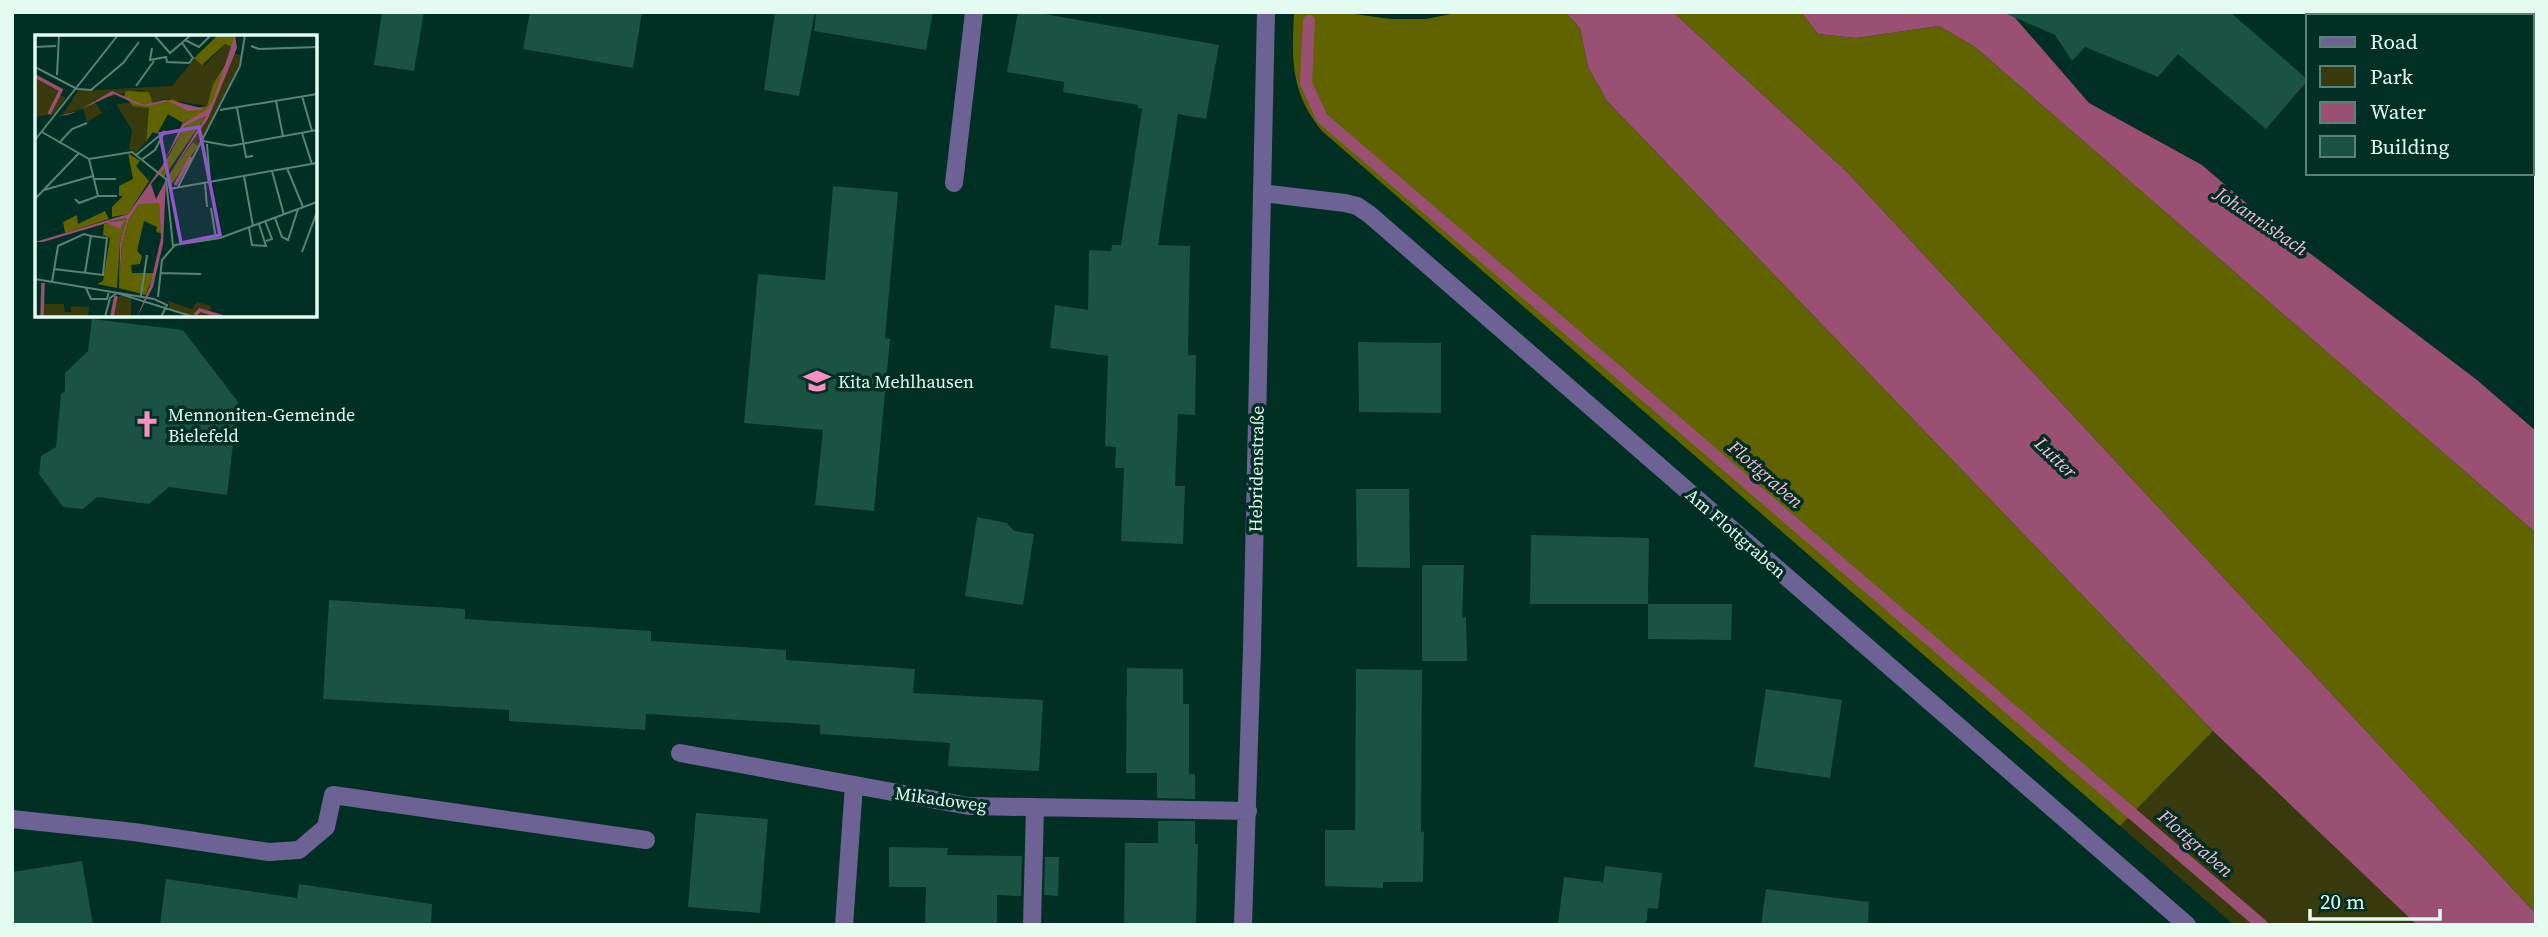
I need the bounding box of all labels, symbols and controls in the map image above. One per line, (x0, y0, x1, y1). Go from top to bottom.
legend (2306, 14, 2534, 175)
text: Road (2370, 27, 2418, 56)
inset map (35, 35, 317, 317)
text: Park (2370, 62, 2414, 91)
text: Water (2370, 97, 2426, 126)
text: Building (2370, 132, 2449, 161)
water label: Johannisbach (2208, 179, 2314, 262)
school or university icon: Kita Mehlhausen (802, 366, 832, 396)
place label: Kita Mehlhausen (838, 369, 974, 394)
place label: Mennoniten-Gemeinde Bielefeld (168, 402, 355, 448)
street label: Hebridenstraße (1242, 406, 1270, 532)
church icon: Mennoniten-Gemeinde Bielefeld (132, 409, 162, 439)
water label: Lutter (2029, 430, 2084, 484)
water label: Flottgraben (1722, 434, 1809, 514)
street label: Am Flottgraben (1680, 482, 1792, 584)
street label: Mikadoweg (893, 780, 989, 818)
water label: Flottgraben (2152, 803, 2239, 883)
scale bar (2310, 878, 2440, 922)
text: 20 m (2320, 887, 2365, 916)

